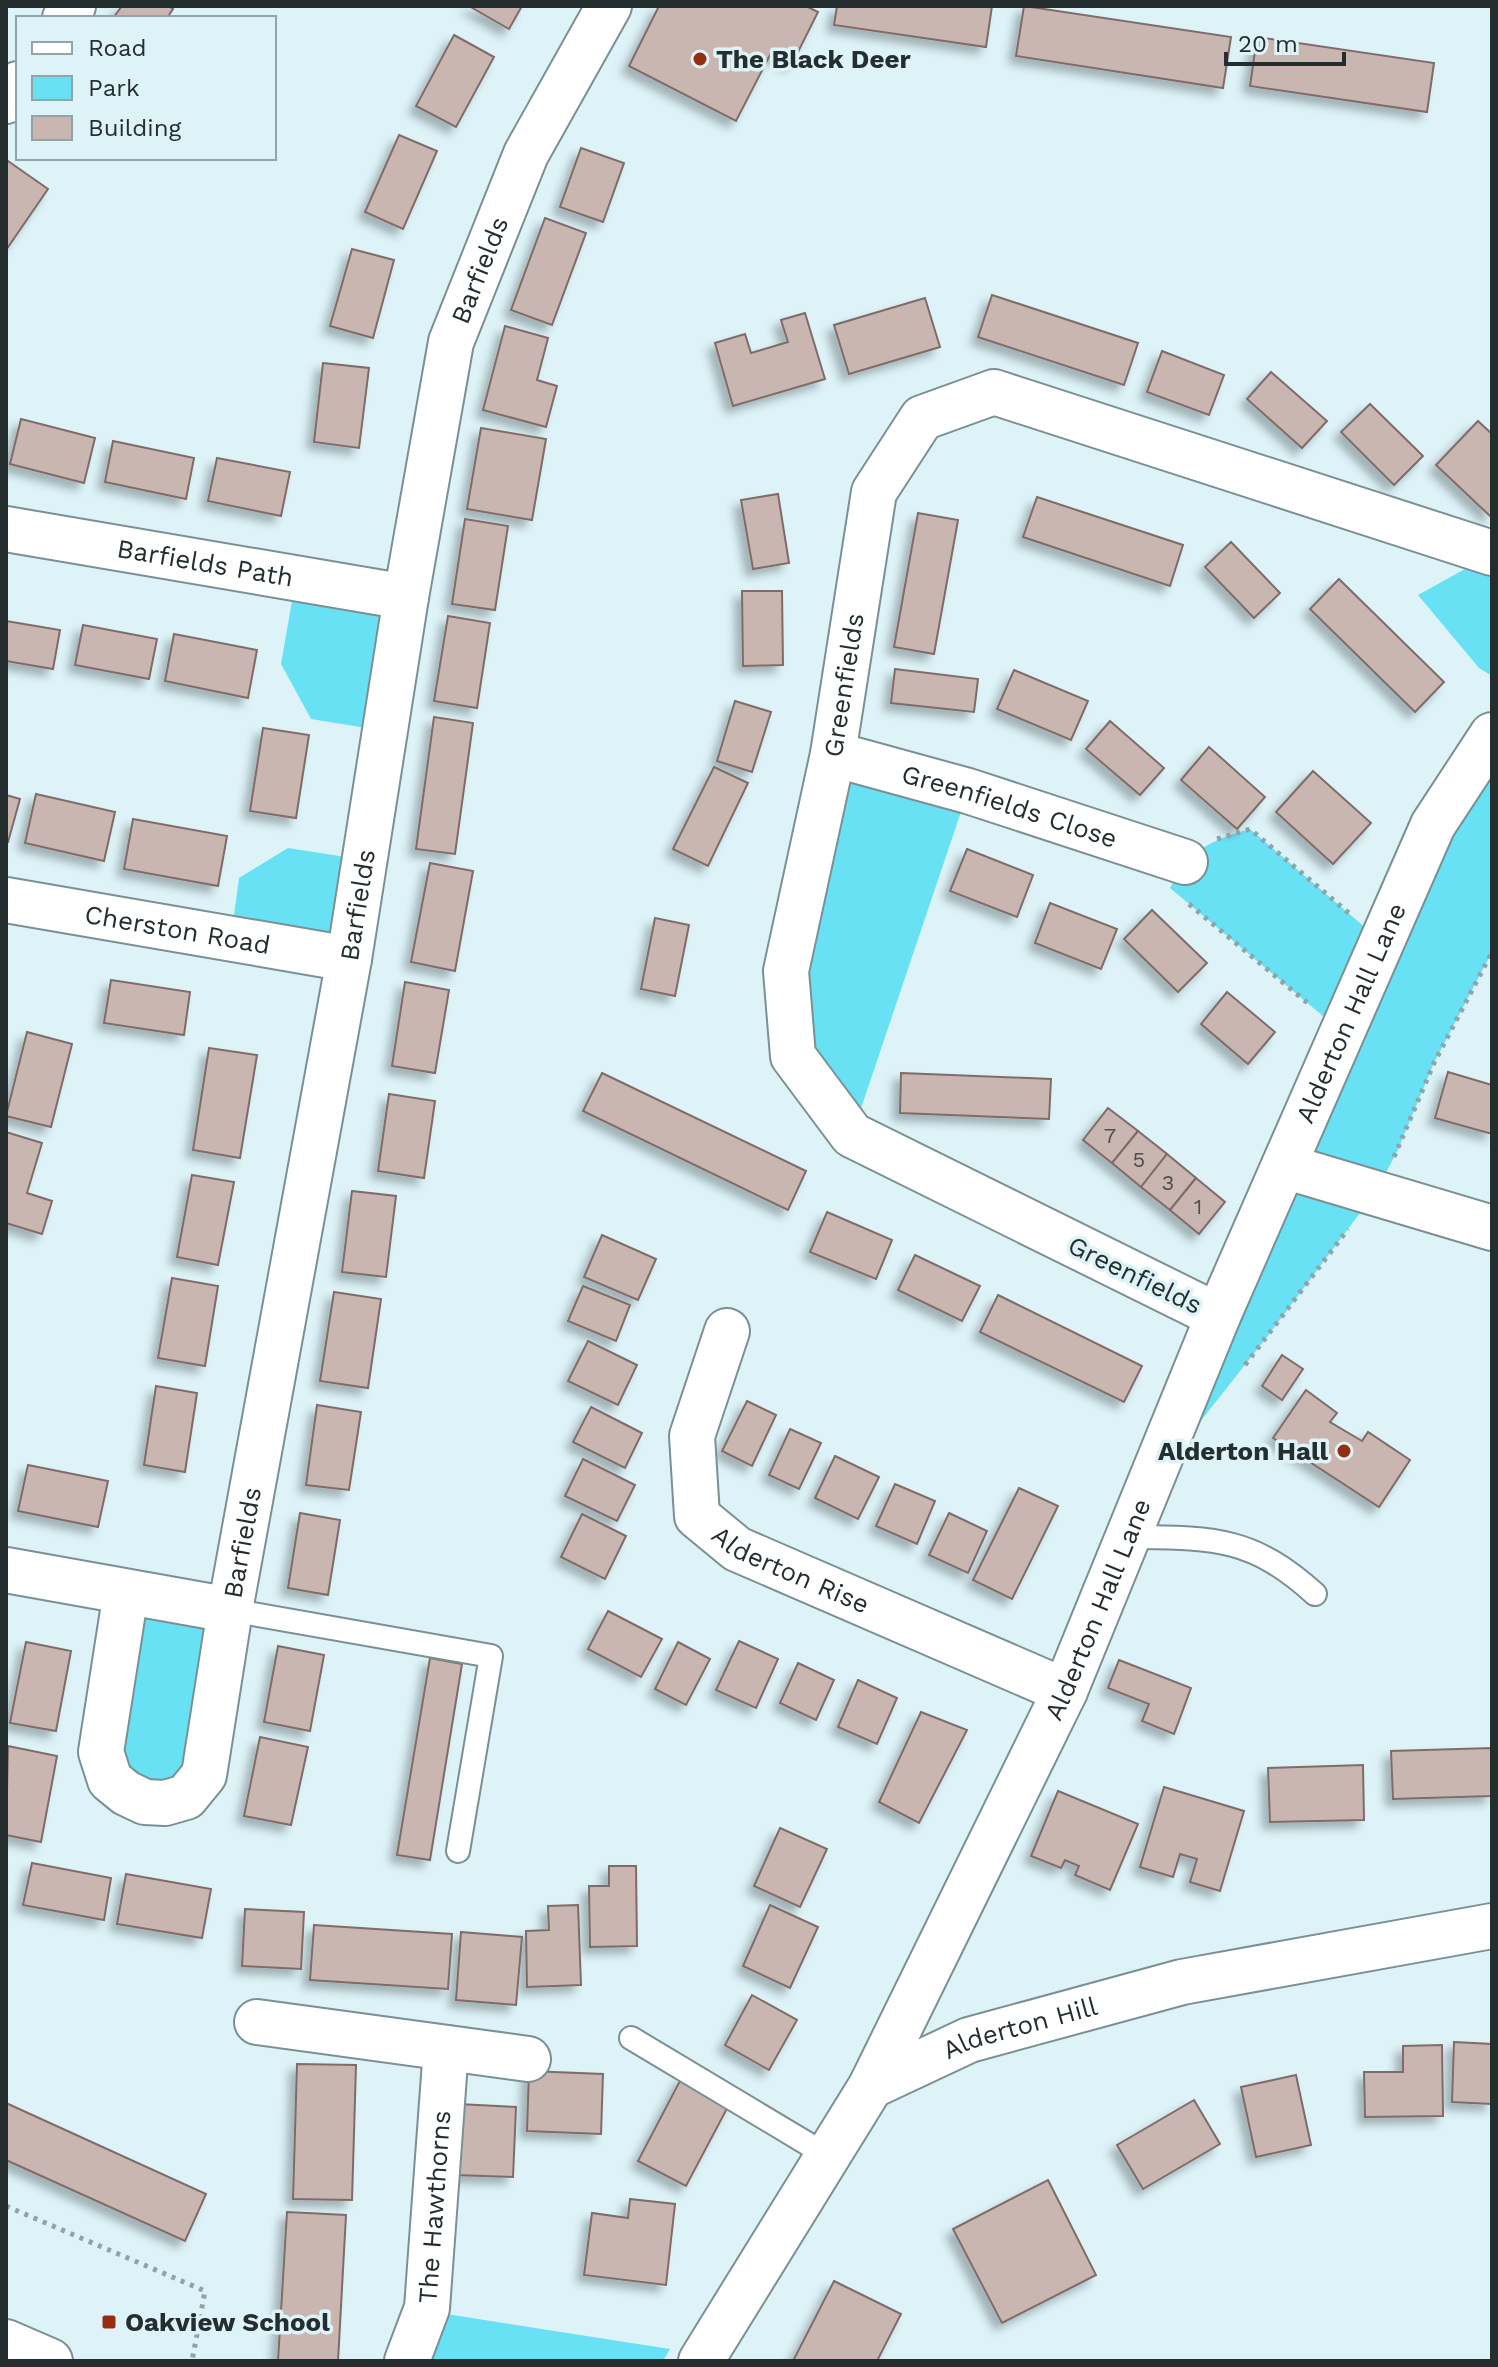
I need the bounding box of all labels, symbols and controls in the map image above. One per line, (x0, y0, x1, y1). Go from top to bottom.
legend (16, 16, 276, 160)
scale bar (1226, 16, 1344, 66)
text: 20 m (1238, 30, 1298, 58)
text: Road (88, 34, 147, 62)
place label: The Black Deer (716, 44, 912, 74)
marker: The Black Deer (691, 50, 709, 68)
text: Park (88, 74, 140, 102)
text: Building (88, 114, 181, 142)
street label: Barfields (445, 212, 514, 328)
street label: Barfields Path (115, 533, 296, 593)
street label: Greenfields (818, 611, 870, 759)
street label: Greenfields Close (898, 759, 1121, 854)
street label: Barfields (334, 847, 381, 963)
street label: Alderton Hall Lane (1290, 898, 1412, 1127)
street label: Cherston Road (82, 899, 273, 960)
house number: 7 (1104, 1123, 1116, 1148)
house number: 5 (1133, 1147, 1145, 1172)
house number: 3 (1162, 1170, 1174, 1195)
house number: 1 (1194, 1194, 1202, 1219)
street label: Greenfields (1063, 1230, 1207, 1320)
place label: Alderton Hall (1158, 1436, 1328, 1466)
marker: Alderton Hall (1335, 1442, 1353, 1460)
street label: Barfields (217, 1485, 267, 1601)
street label: Alderton Hall Lane (1038, 1494, 1157, 1725)
street label: Alderton Rise (706, 1520, 874, 1619)
street label: Alderton Hill (938, 1991, 1101, 2065)
street label: The Hawthorns (412, 2109, 456, 2304)
place label: Oakview School (125, 2307, 330, 2337)
marker: Oakview School (100, 2313, 118, 2331)

